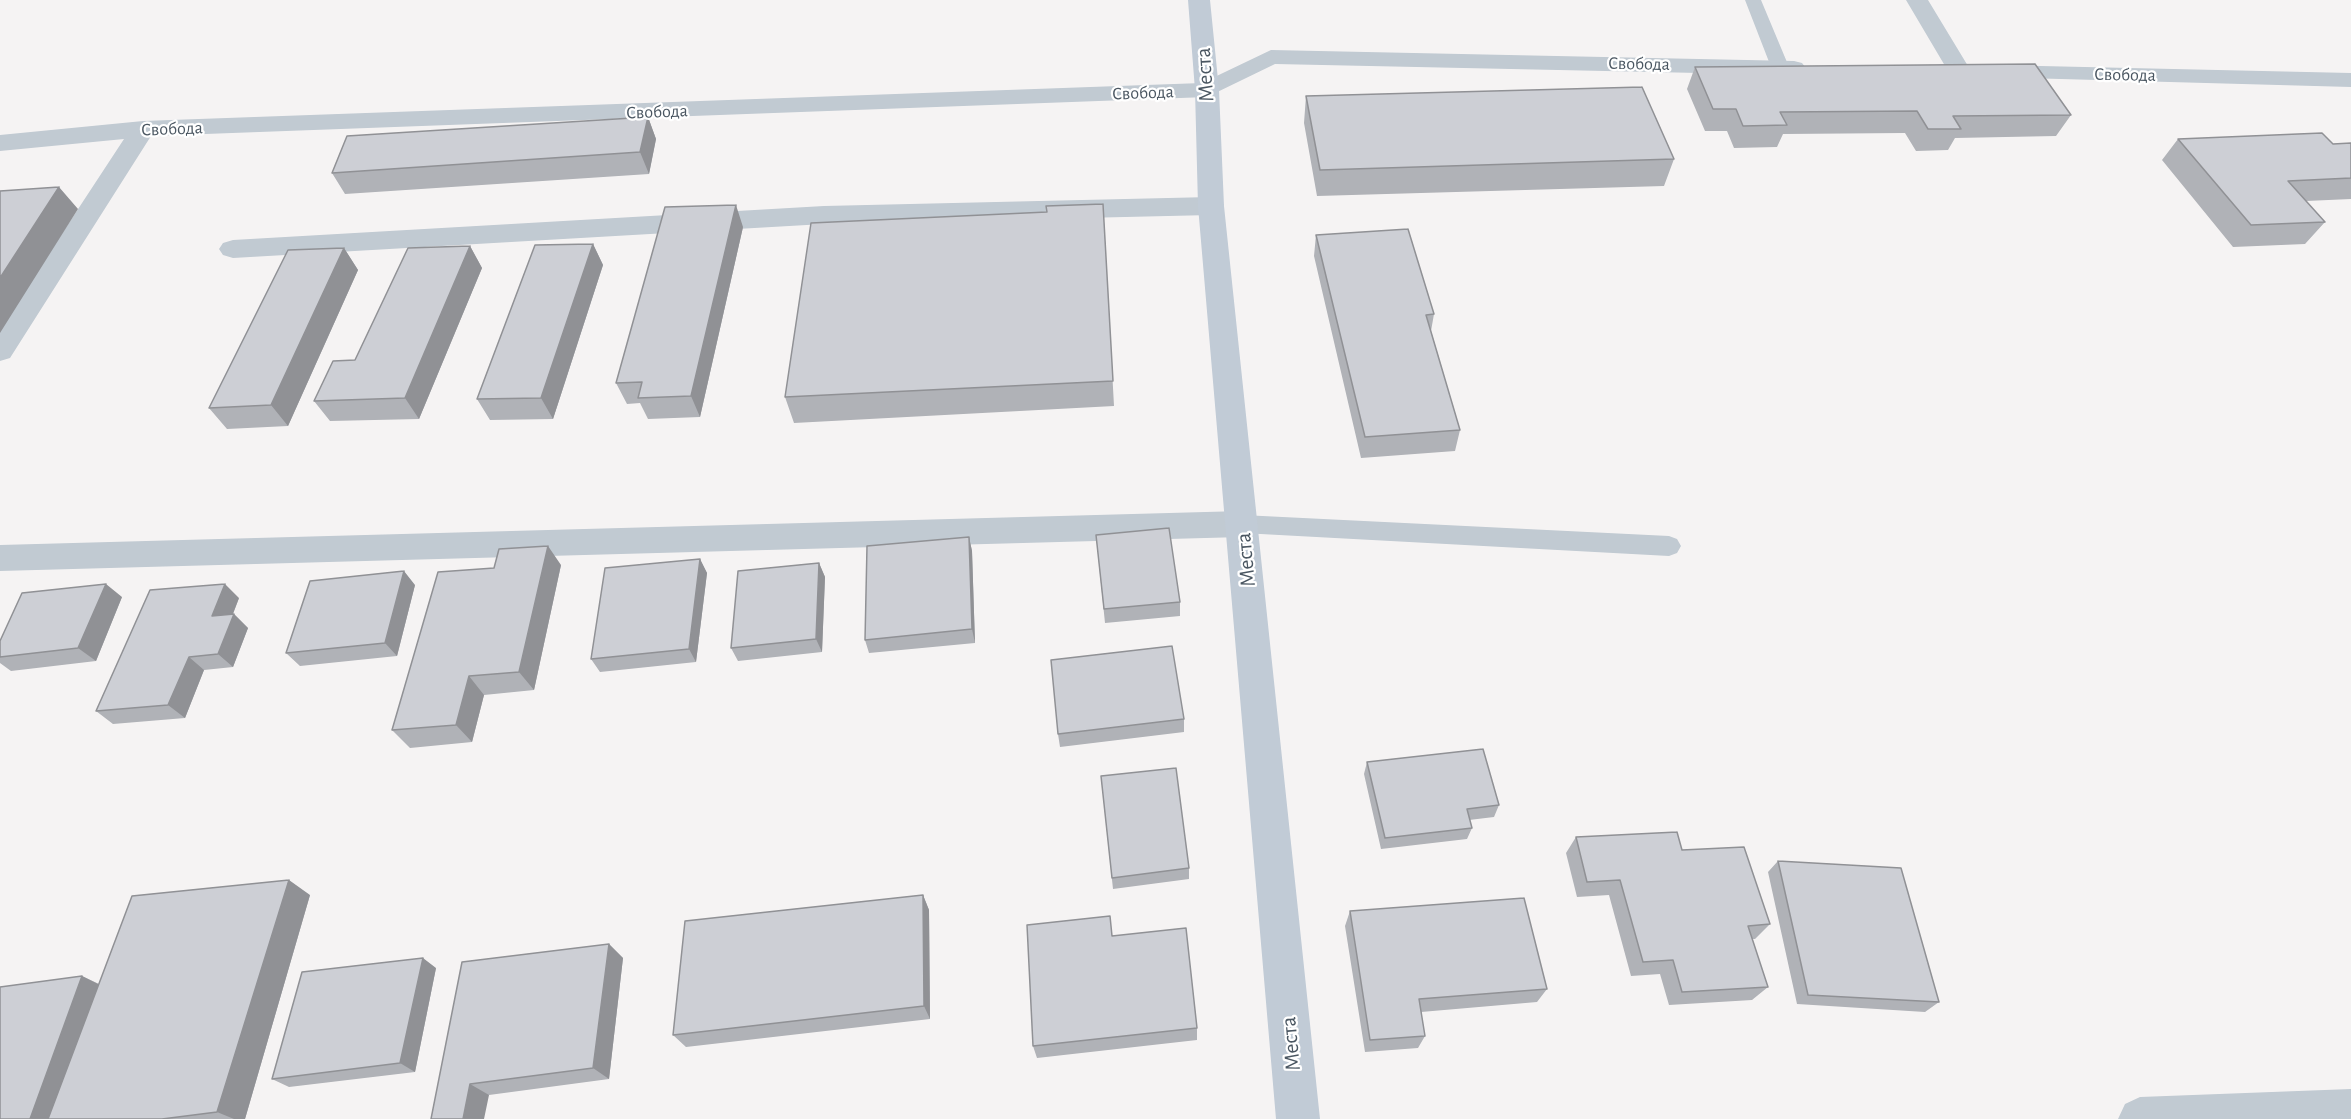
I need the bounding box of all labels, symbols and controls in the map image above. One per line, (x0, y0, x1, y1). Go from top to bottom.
street label: Места (1190, 47, 1220, 103)
street label: Свобода (1608, 53, 1670, 75)
street label: Свобода (2094, 64, 2156, 86)
street label: Свобода (1112, 81, 1174, 105)
street label: Свобода (626, 100, 688, 124)
street label: Свобода (141, 117, 203, 141)
street label: Места (1230, 532, 1262, 588)
street label: Места (1275, 1016, 1307, 1072)

